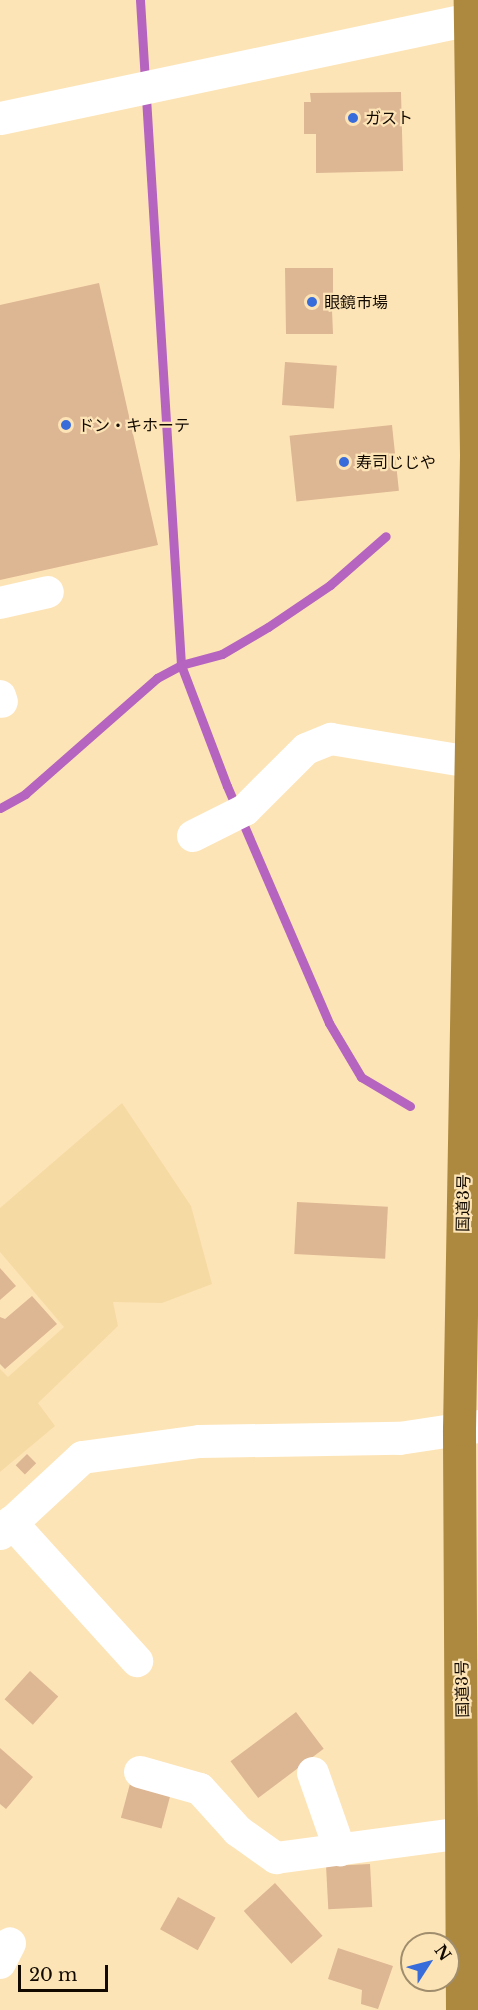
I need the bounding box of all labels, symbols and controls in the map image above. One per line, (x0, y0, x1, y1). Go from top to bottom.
place label: ガスト (365, 108, 413, 128)
marker: ガスト (346, 111, 360, 125)
place label: 眼鏡市場 (324, 292, 388, 312)
marker: 眼鏡市場 (305, 295, 319, 309)
place label: ドン・キホーテ (78, 415, 190, 435)
marker: ドン・キホーテ (59, 418, 73, 432)
place label: 寿司じじや (356, 452, 436, 472)
marker: 寿司じじや (337, 455, 351, 469)
street label: 国道3号 (453, 1174, 473, 1232)
street label: 国道3号 (452, 1660, 472, 1718)
north arrow (400, 1932, 460, 1992)
text: N (430, 1941, 455, 1965)
scale bar (21, 1953, 111, 1991)
text: 20 m (29, 1964, 77, 1986)

